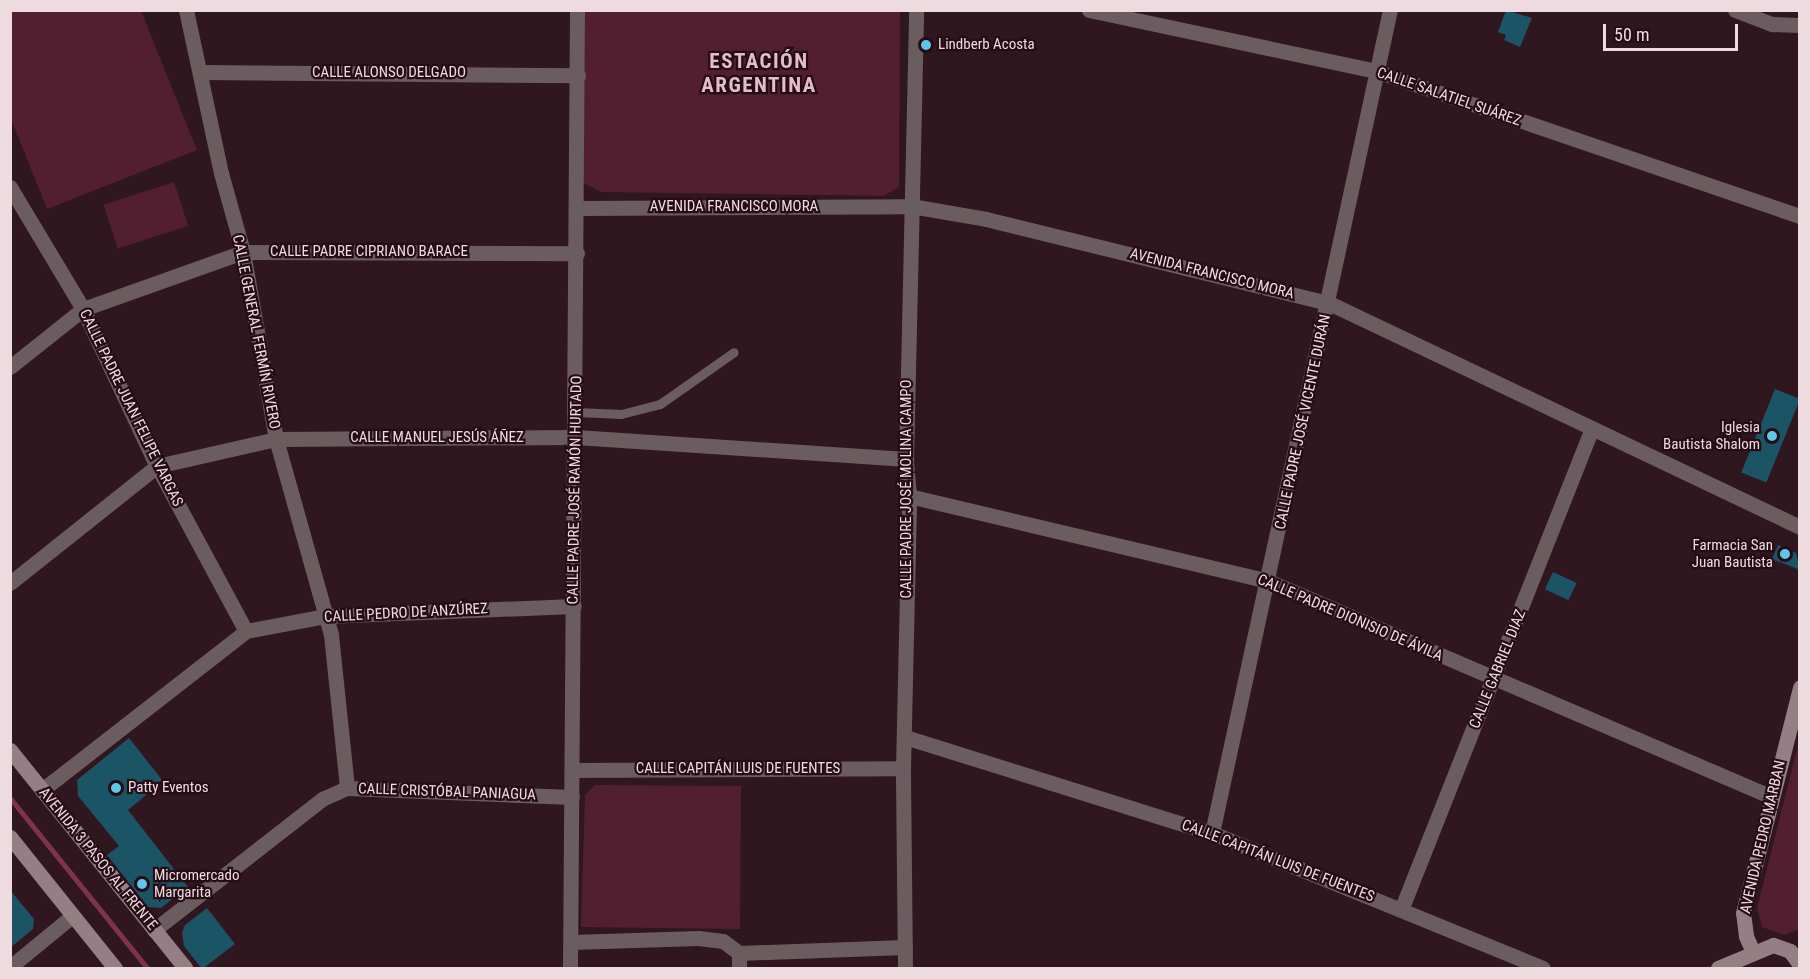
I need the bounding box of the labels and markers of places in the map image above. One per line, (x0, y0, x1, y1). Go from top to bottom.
place label: Lindberb Acosta (938, 36, 1035, 54)
marker: Lindberb Acosta (919, 38, 933, 52)
place label: Iglesia Bautista Shalom (1663, 418, 1760, 453)
marker: Iglesia Bautista Shalom (1765, 429, 1779, 443)
place label: Farmacia San Juan Bautista (1692, 536, 1773, 571)
marker: Farmacia San Juan Bautista (1778, 547, 1792, 561)
place label: Patty Eventos (128, 779, 209, 797)
marker: Patty Eventos (109, 781, 123, 795)
place label: Micromercado Margarita (154, 866, 239, 901)
marker: Micromercado Margarita (135, 877, 149, 891)

